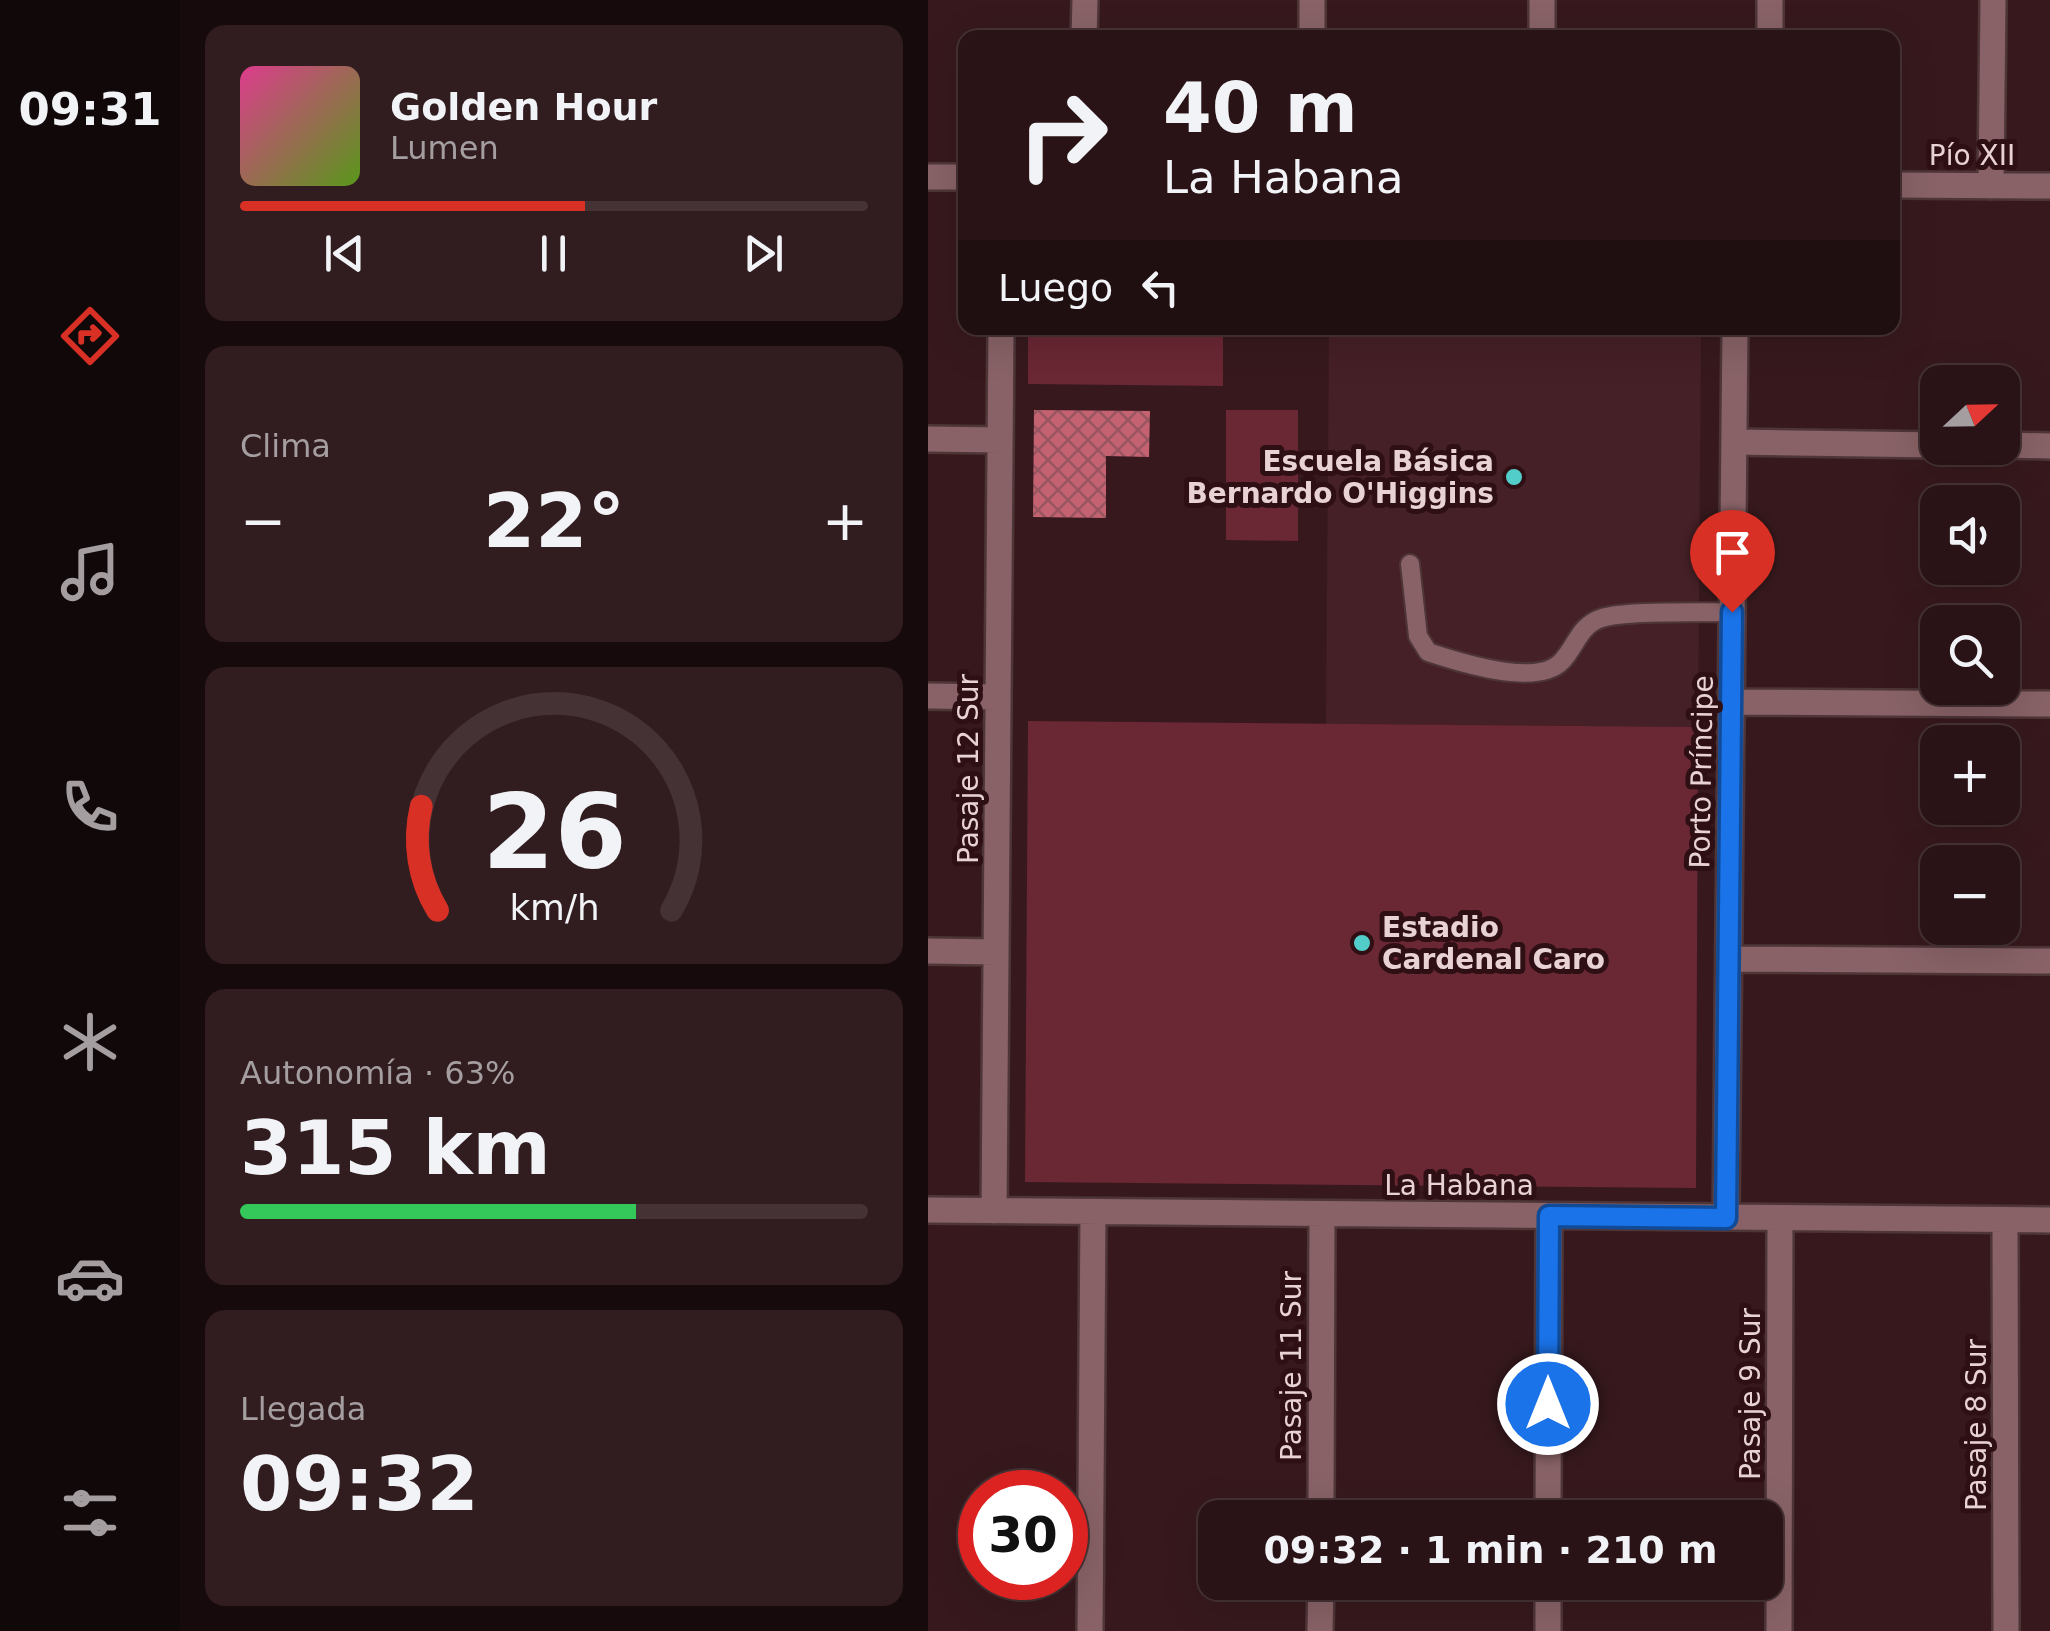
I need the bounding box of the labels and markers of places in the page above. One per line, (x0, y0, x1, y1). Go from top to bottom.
place label: Escuela Básica Bernardo O'Higgins (1187, 445, 1494, 510)
marker: Escuela Básica Bernardo O'Higgins (1503, 466, 1525, 488)
pin (1690, 510, 1775, 613)
place label: Estadio Cardenal Caro (1382, 911, 1605, 976)
marker: Estadio Cardenal Caro (1351, 932, 1373, 954)

